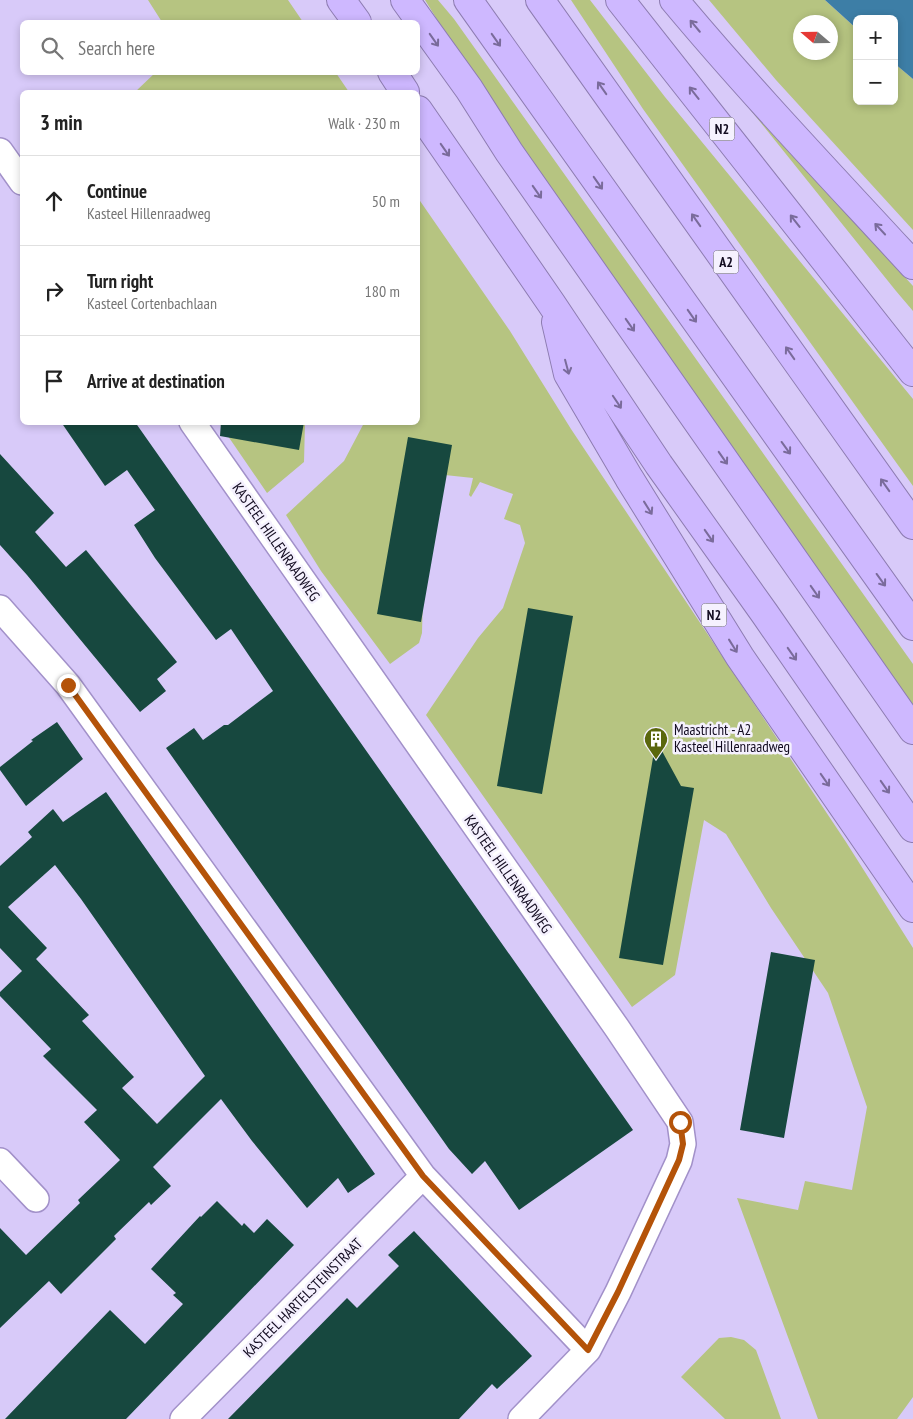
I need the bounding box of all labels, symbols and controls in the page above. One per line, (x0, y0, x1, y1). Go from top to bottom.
north arrow (793, 15, 838, 60)
map controls (853, 15, 898, 105)
button: + (853, 15, 898, 60)
search box (20, 20, 420, 75)
one-way arrow (690, 20, 701, 33)
one-way arrow (428, 33, 439, 46)
one-way arrow (491, 33, 501, 47)
icon: search (38, 34, 66, 62)
text: Search here (78, 36, 155, 60)
button: − (853, 60, 898, 105)
one-way arrow (597, 81, 607, 95)
one-way arrow (688, 87, 699, 100)
text: 3 min (40, 109, 82, 136)
text: Walk · 230 m (328, 113, 400, 133)
road number: N2 (710, 118, 734, 140)
one-way arrow (440, 143, 450, 157)
one-way arrow (593, 176, 603, 190)
text: Continue (87, 179, 147, 203)
one-way arrow (532, 184, 542, 198)
icon: ahead (40, 187, 68, 215)
text: 50 m (372, 191, 400, 211)
text: Kasteel Hillenraadweg (87, 203, 211, 223)
one-way arrow (691, 213, 701, 227)
one-way arrow (789, 215, 800, 228)
one-way arrow (874, 222, 886, 235)
road number: A2 (714, 250, 738, 274)
text: Turn right (87, 269, 153, 293)
icon: right (40, 277, 68, 305)
text: 180 m (365, 281, 400, 301)
text: Kasteel Cortenbachlaan (87, 293, 217, 313)
one-way arrow (687, 308, 697, 322)
one-way arrow (625, 318, 635, 332)
one-way arrow (785, 346, 795, 360)
one-way arrow (563, 359, 572, 375)
icon: arrive (40, 367, 68, 395)
text: Arrive at destination (87, 369, 225, 393)
one-way arrow (612, 395, 622, 409)
one-way arrow (781, 441, 791, 455)
one-way arrow (718, 451, 728, 465)
one-way arrow (880, 478, 890, 492)
street label: KASTEEL HILLENRAADWEG (228, 479, 324, 605)
one-way arrow (642, 501, 653, 515)
one-way arrow (704, 529, 714, 543)
one-way arrow (876, 573, 886, 587)
one-way arrow (810, 585, 821, 598)
road number: N2 (702, 604, 726, 626)
one-way arrow (729, 639, 739, 653)
one-way arrow (788, 646, 798, 660)
route end (57, 674, 80, 697)
place label: Maastricht - A2 Kasteel Hillenraadweg (674, 720, 790, 756)
building icon: Maastricht - A2 Kasteel Hillenraadweg (643, 726, 669, 760)
one-way arrow (820, 773, 830, 787)
one-way arrow (880, 780, 890, 794)
street label: KASTEEL HILLENRAADWEG (460, 811, 556, 937)
route start (669, 1111, 692, 1134)
street label: KASTEEL HARTELSTEINSTRAAT (239, 1234, 367, 1361)

